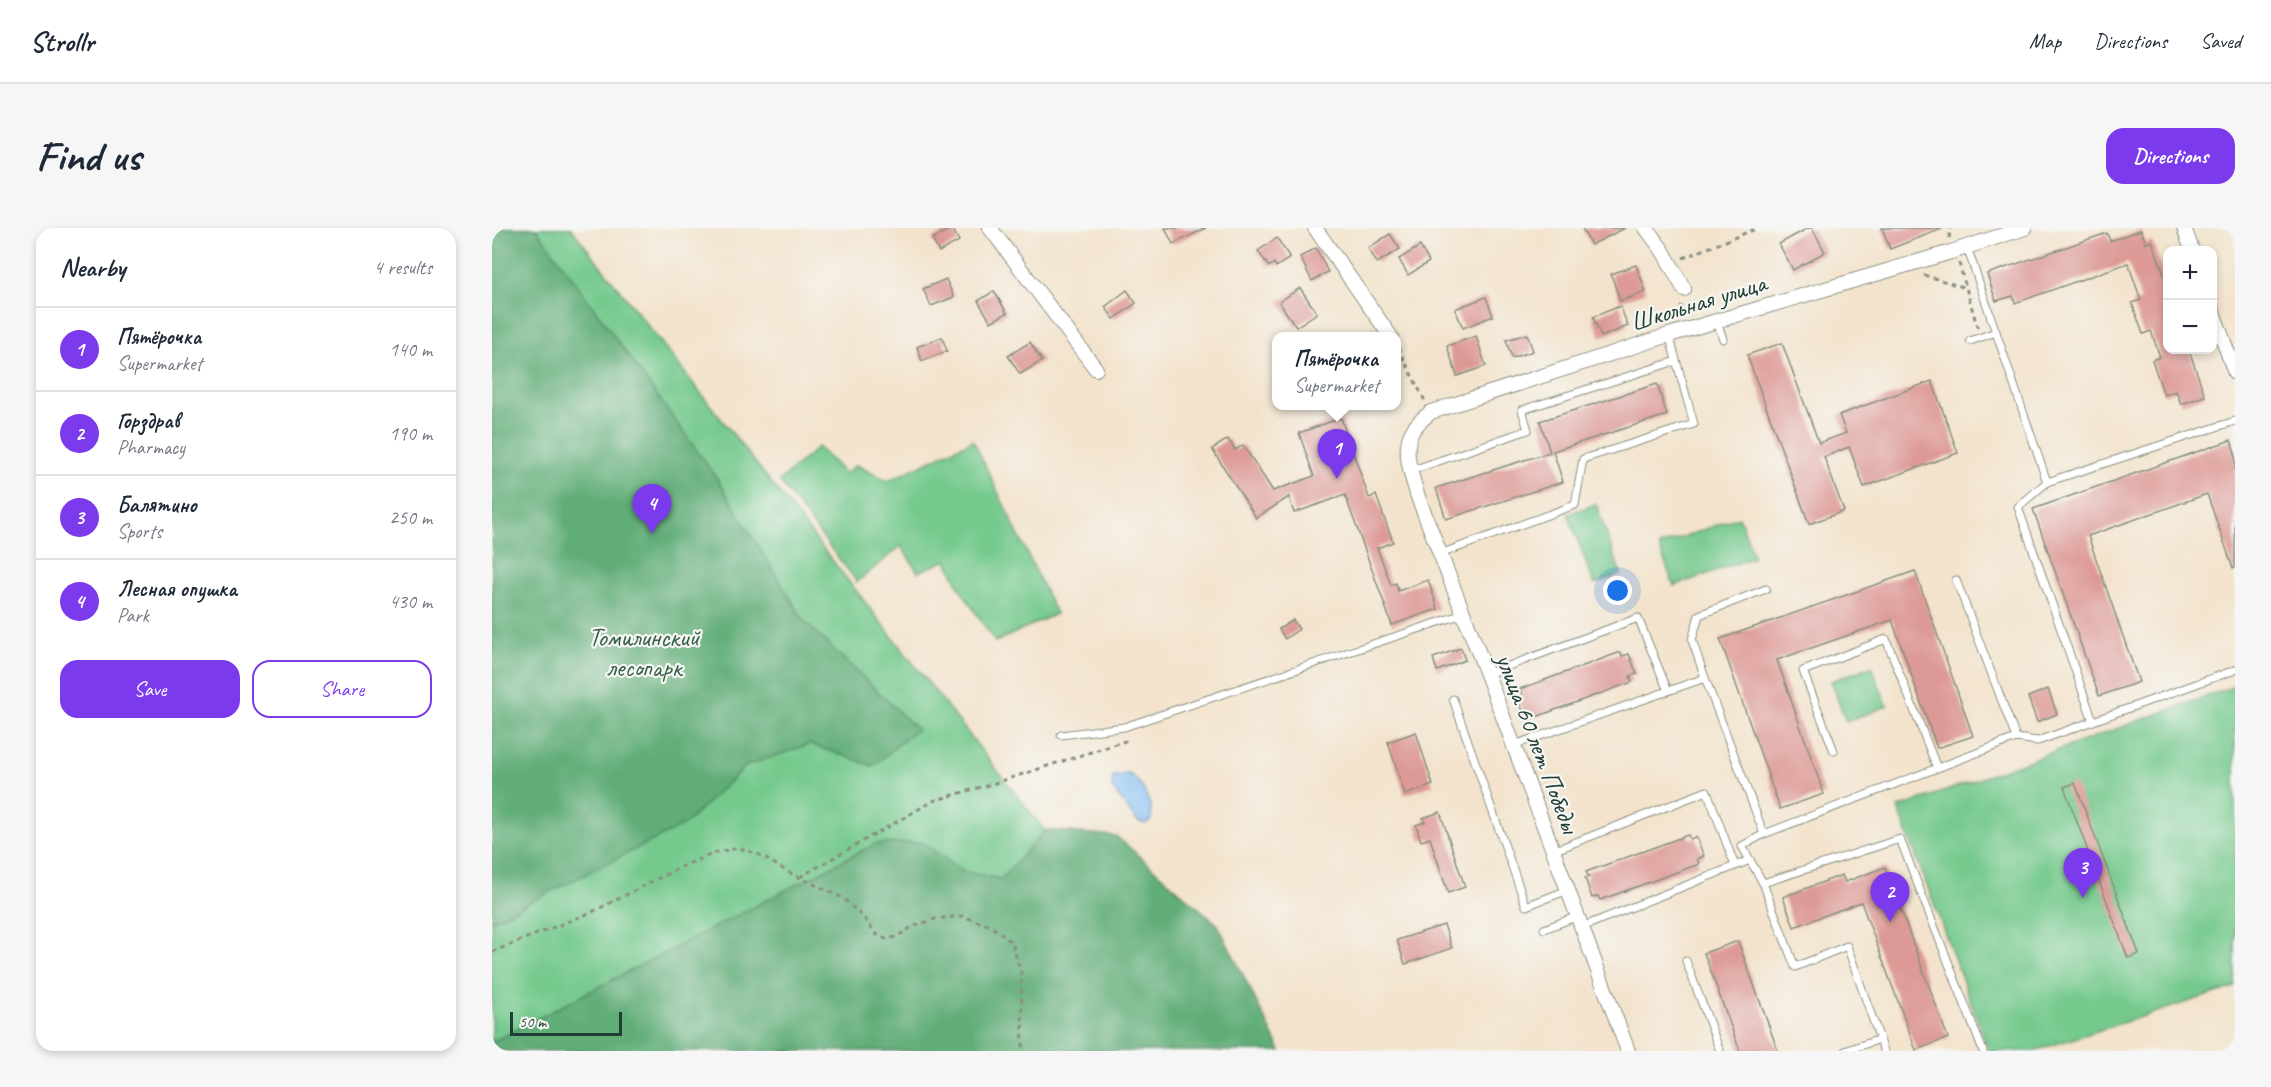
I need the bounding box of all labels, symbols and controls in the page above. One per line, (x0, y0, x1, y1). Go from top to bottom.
text: Strollr (30, 24, 94, 59)
text: Map (2029, 28, 2061, 54)
text: Directions (2094, 28, 2167, 54)
text: Saved (2200, 28, 2241, 54)
button: Directions (2106, 128, 2235, 184)
text: Find us (36, 130, 141, 183)
map controls (2163, 246, 2217, 354)
button: + (2163, 246, 2217, 300)
text: Nearby (60, 251, 125, 284)
text: 4 results (373, 255, 432, 280)
street label: Школьная улица (1626, 266, 1772, 339)
button: − (2163, 300, 2217, 354)
text: Пятёрочка (117, 323, 201, 351)
popup (1272, 332, 1401, 410)
text: 1 (75, 337, 84, 362)
text: 140 m (389, 337, 432, 362)
text: Пятёрочка (1294, 345, 1378, 373)
text: Supermarket (117, 351, 202, 376)
text: Supermarket (1294, 373, 1379, 398)
text: Горздрав (117, 407, 180, 435)
text: 2 (75, 421, 84, 446)
text: 190 m (389, 421, 432, 446)
pin: 1 (1318, 430, 1356, 479)
text: Pharmacy (117, 435, 185, 460)
pin: 4 (632, 484, 672, 534)
text: Балятино (117, 491, 196, 519)
text: 3 (75, 505, 84, 530)
text: 250 m (389, 505, 432, 530)
text: Sports (117, 519, 162, 544)
text: Лесная опушка (117, 575, 237, 603)
your location (1603, 576, 1632, 605)
text: 4 (75, 589, 84, 614)
text: 430 m (389, 589, 432, 614)
text: Park (117, 603, 149, 628)
park label: Томилинский лесопарк (588, 621, 702, 684)
street label: улица 60 лет Победы (1487, 647, 1588, 840)
button: Save (60, 660, 240, 718)
button: Share (252, 660, 432, 718)
pin: 3 (2064, 848, 2102, 898)
pin: 2 (1870, 872, 1910, 922)
scale bar (510, 1009, 622, 1036)
text: 50 m (519, 1012, 546, 1032)

